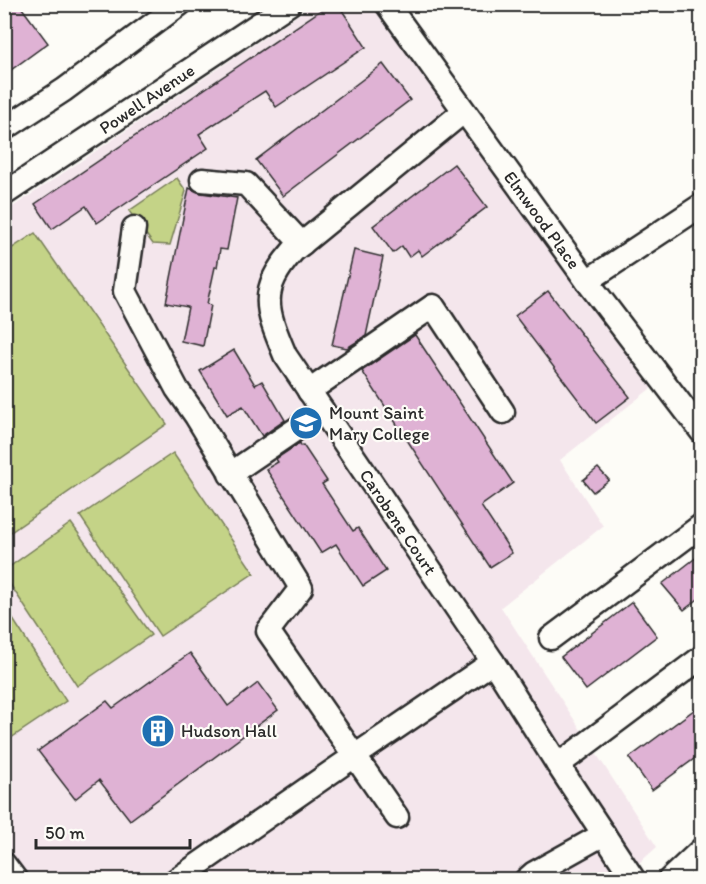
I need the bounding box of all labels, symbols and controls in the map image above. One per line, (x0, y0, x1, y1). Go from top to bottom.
street label: Powell Avenue (95, 59, 199, 139)
street label: Elmwood Place (499, 167, 585, 273)
place label: Mount Saint Mary College (329, 402, 429, 445)
school or university icon: Mount Saint Mary College (288, 405, 324, 441)
street label: Carobene Court (355, 465, 442, 579)
building icon: Hudson Hall (140, 713, 176, 749)
place label: Hudson Hall (181, 720, 277, 742)
scale bar (36, 812, 190, 850)
text: 50 m (45, 822, 85, 844)

